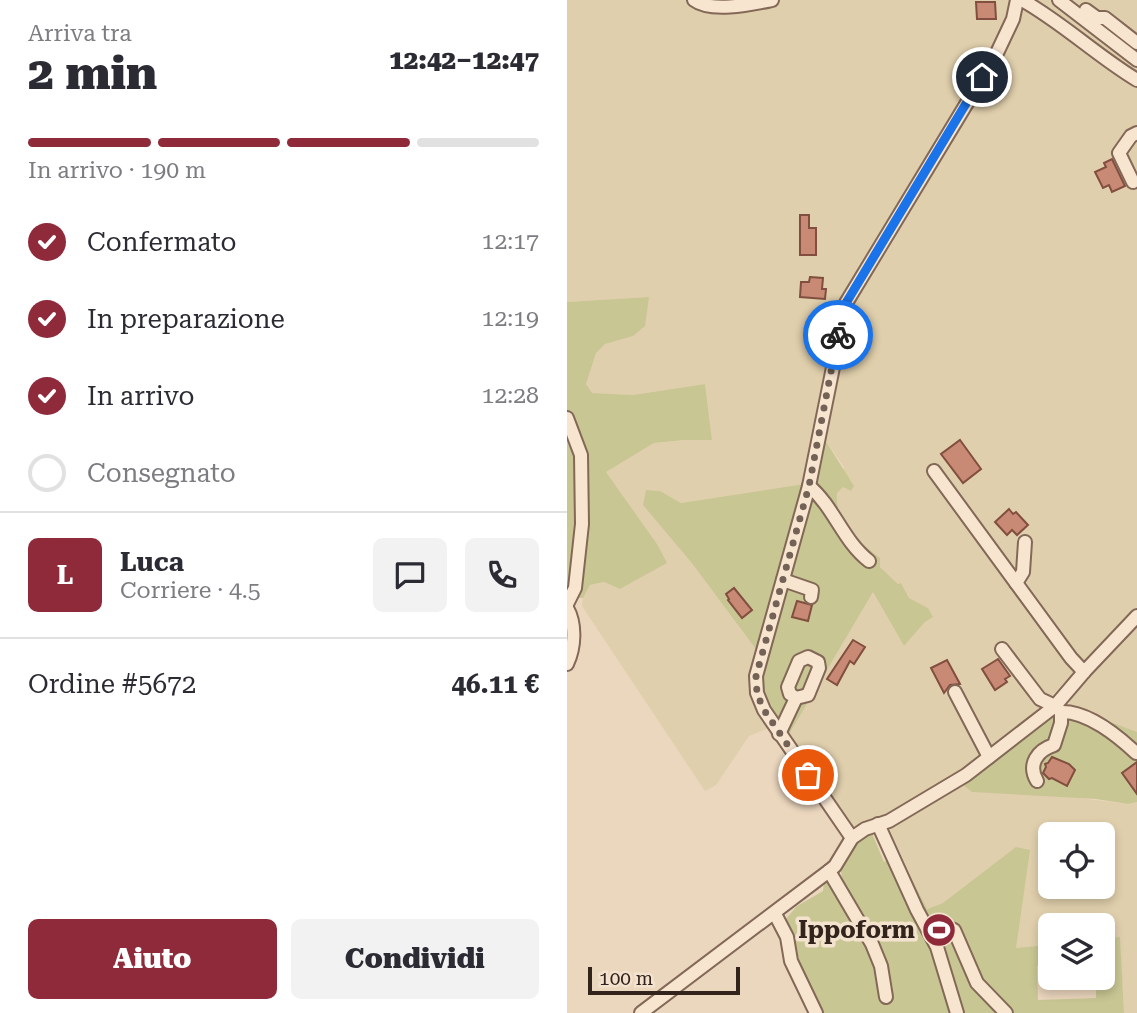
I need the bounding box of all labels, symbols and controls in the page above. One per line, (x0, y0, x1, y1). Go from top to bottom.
text: Arriva tra (28, 20, 132, 47)
text: 12:42–12:47 (389, 45, 539, 75)
text: 2 min (28, 46, 157, 100)
pin (952, 47, 1012, 107)
icon: home (963, 58, 1001, 96)
text: In arrivo · 190 m (28, 157, 206, 184)
icon: check (28, 223, 66, 261)
text: Confermato (87, 227, 236, 257)
text: 12:17 (482, 228, 539, 255)
icon: check (28, 300, 66, 338)
courier (803, 300, 873, 370)
text: In preparazione (87, 304, 285, 334)
text: 12:19 (482, 305, 539, 332)
icon: bike (819, 316, 857, 354)
icon: check (28, 377, 66, 415)
text: In arrivo (87, 381, 194, 411)
text: 12:28 (482, 382, 539, 409)
text: Consegnato (87, 458, 236, 488)
button: chat (373, 538, 447, 612)
button: phone (465, 538, 539, 612)
text: Luca (120, 547, 184, 577)
text: L (57, 560, 73, 590)
text: Corriere · 4.5 (120, 577, 261, 604)
text: Ordine #5672 (28, 669, 196, 699)
text: 46.11 € (451, 669, 539, 699)
pin (778, 745, 838, 805)
icon: bag (789, 756, 827, 794)
map controls (1038, 822, 1115, 990)
button: locate (1038, 822, 1115, 899)
sports icon: Ippoform (920, 911, 958, 949)
button: layers (1038, 913, 1115, 990)
place label: Ippoform (798, 916, 915, 944)
button: Aiuto (28, 919, 277, 999)
button: Condividi (291, 919, 539, 999)
scale bar (588, 964, 740, 996)
text: 100 m (599, 967, 653, 990)

